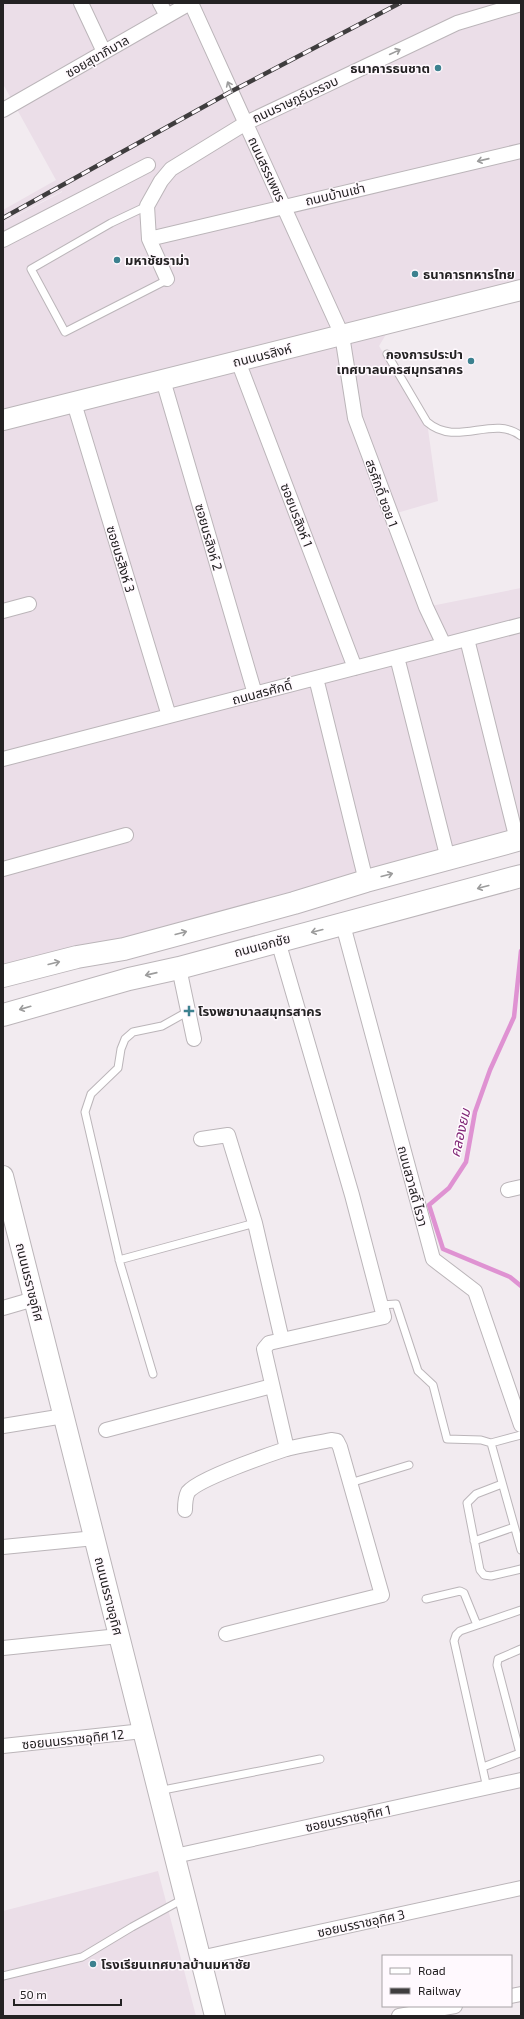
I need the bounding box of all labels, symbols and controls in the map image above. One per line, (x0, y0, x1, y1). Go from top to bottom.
street label: ซอยสุขาภิบาล (62, 31, 132, 81)
one-way arrow (389, 48, 401, 55)
place label: ธนาคารธนชาต (350, 60, 430, 76)
marker: ธนาคารธนชาต (433, 63, 443, 73)
street label: ถนนราษฎร์บรรจบ (249, 72, 341, 126)
one-way arrow (226, 81, 233, 93)
street label: ถนนสรรเพชร (245, 134, 289, 204)
one-way arrow (477, 156, 490, 164)
street label: ถนนบ้านเช่า (303, 179, 367, 209)
place label: มหาชัยราม่า (125, 252, 189, 268)
marker: มหาชัยราม่า (112, 255, 122, 265)
place label: ธนาคารทหารไทย (423, 266, 515, 282)
marker: ธนาคารทหารไทย (410, 269, 420, 279)
street label: ถนนนรสิงห์ (231, 340, 293, 370)
place label: กองการประปา เทศบาลนครสมุทรสาคร (336, 346, 463, 377)
marker: กองการประปา เทศบาลนครสมุทรสาคร (466, 356, 476, 366)
street label: สรศักดิ์ ซอย 1 (362, 457, 402, 529)
street label: ซอยนรสิงห์ 1 (278, 481, 316, 549)
street label: ซอยนรสิงห์ 2 (192, 502, 226, 572)
street label: ซอยนรสิงห์ 3 (103, 524, 139, 594)
street label: ถนนสรศักดิ์ (230, 676, 294, 708)
one-way arrow (380, 871, 393, 879)
one-way arrow (477, 883, 490, 891)
one-way arrow (311, 928, 324, 935)
one-way arrow (174, 929, 187, 937)
street label: ถนนเอกชัย (232, 930, 292, 960)
one-way arrow (48, 959, 61, 966)
one-way arrow (145, 971, 158, 979)
place label: โรงพยาบาลสมุทรสาคร (198, 1003, 322, 1019)
one-way arrow (19, 1005, 32, 1012)
marker: โรงพยาบาลสมุทรสาคร (183, 1005, 195, 1017)
water label: คลองยม (446, 1106, 474, 1159)
street label: ถนนสวาสดิ์ ไรวา (395, 1144, 431, 1228)
street label: ถนนนรราชอุทิศ (13, 1241, 47, 1323)
street label: ถนนนรราชอุทิศ (92, 1555, 126, 1637)
street label: ซอยนนรราชอุทิศ 12 (21, 1726, 125, 1752)
street label: ซอยนรราชอุทิศ 1 (304, 1801, 392, 1835)
street label: ซอยนรราชอุทิศ 3 (316, 1906, 406, 1940)
legend (382, 1955, 512, 2007)
place label: โรงเรียนเทศบาลบ้านมหาชัย (101, 1956, 251, 1972)
marker: โรงเรียนเทศบาลบ้านมหาชัย (88, 1959, 98, 1969)
text: Road (418, 1963, 446, 1977)
scale bar (14, 1981, 121, 2007)
text: Railway (418, 1983, 462, 1997)
text: 50 m (20, 1987, 47, 2001)

